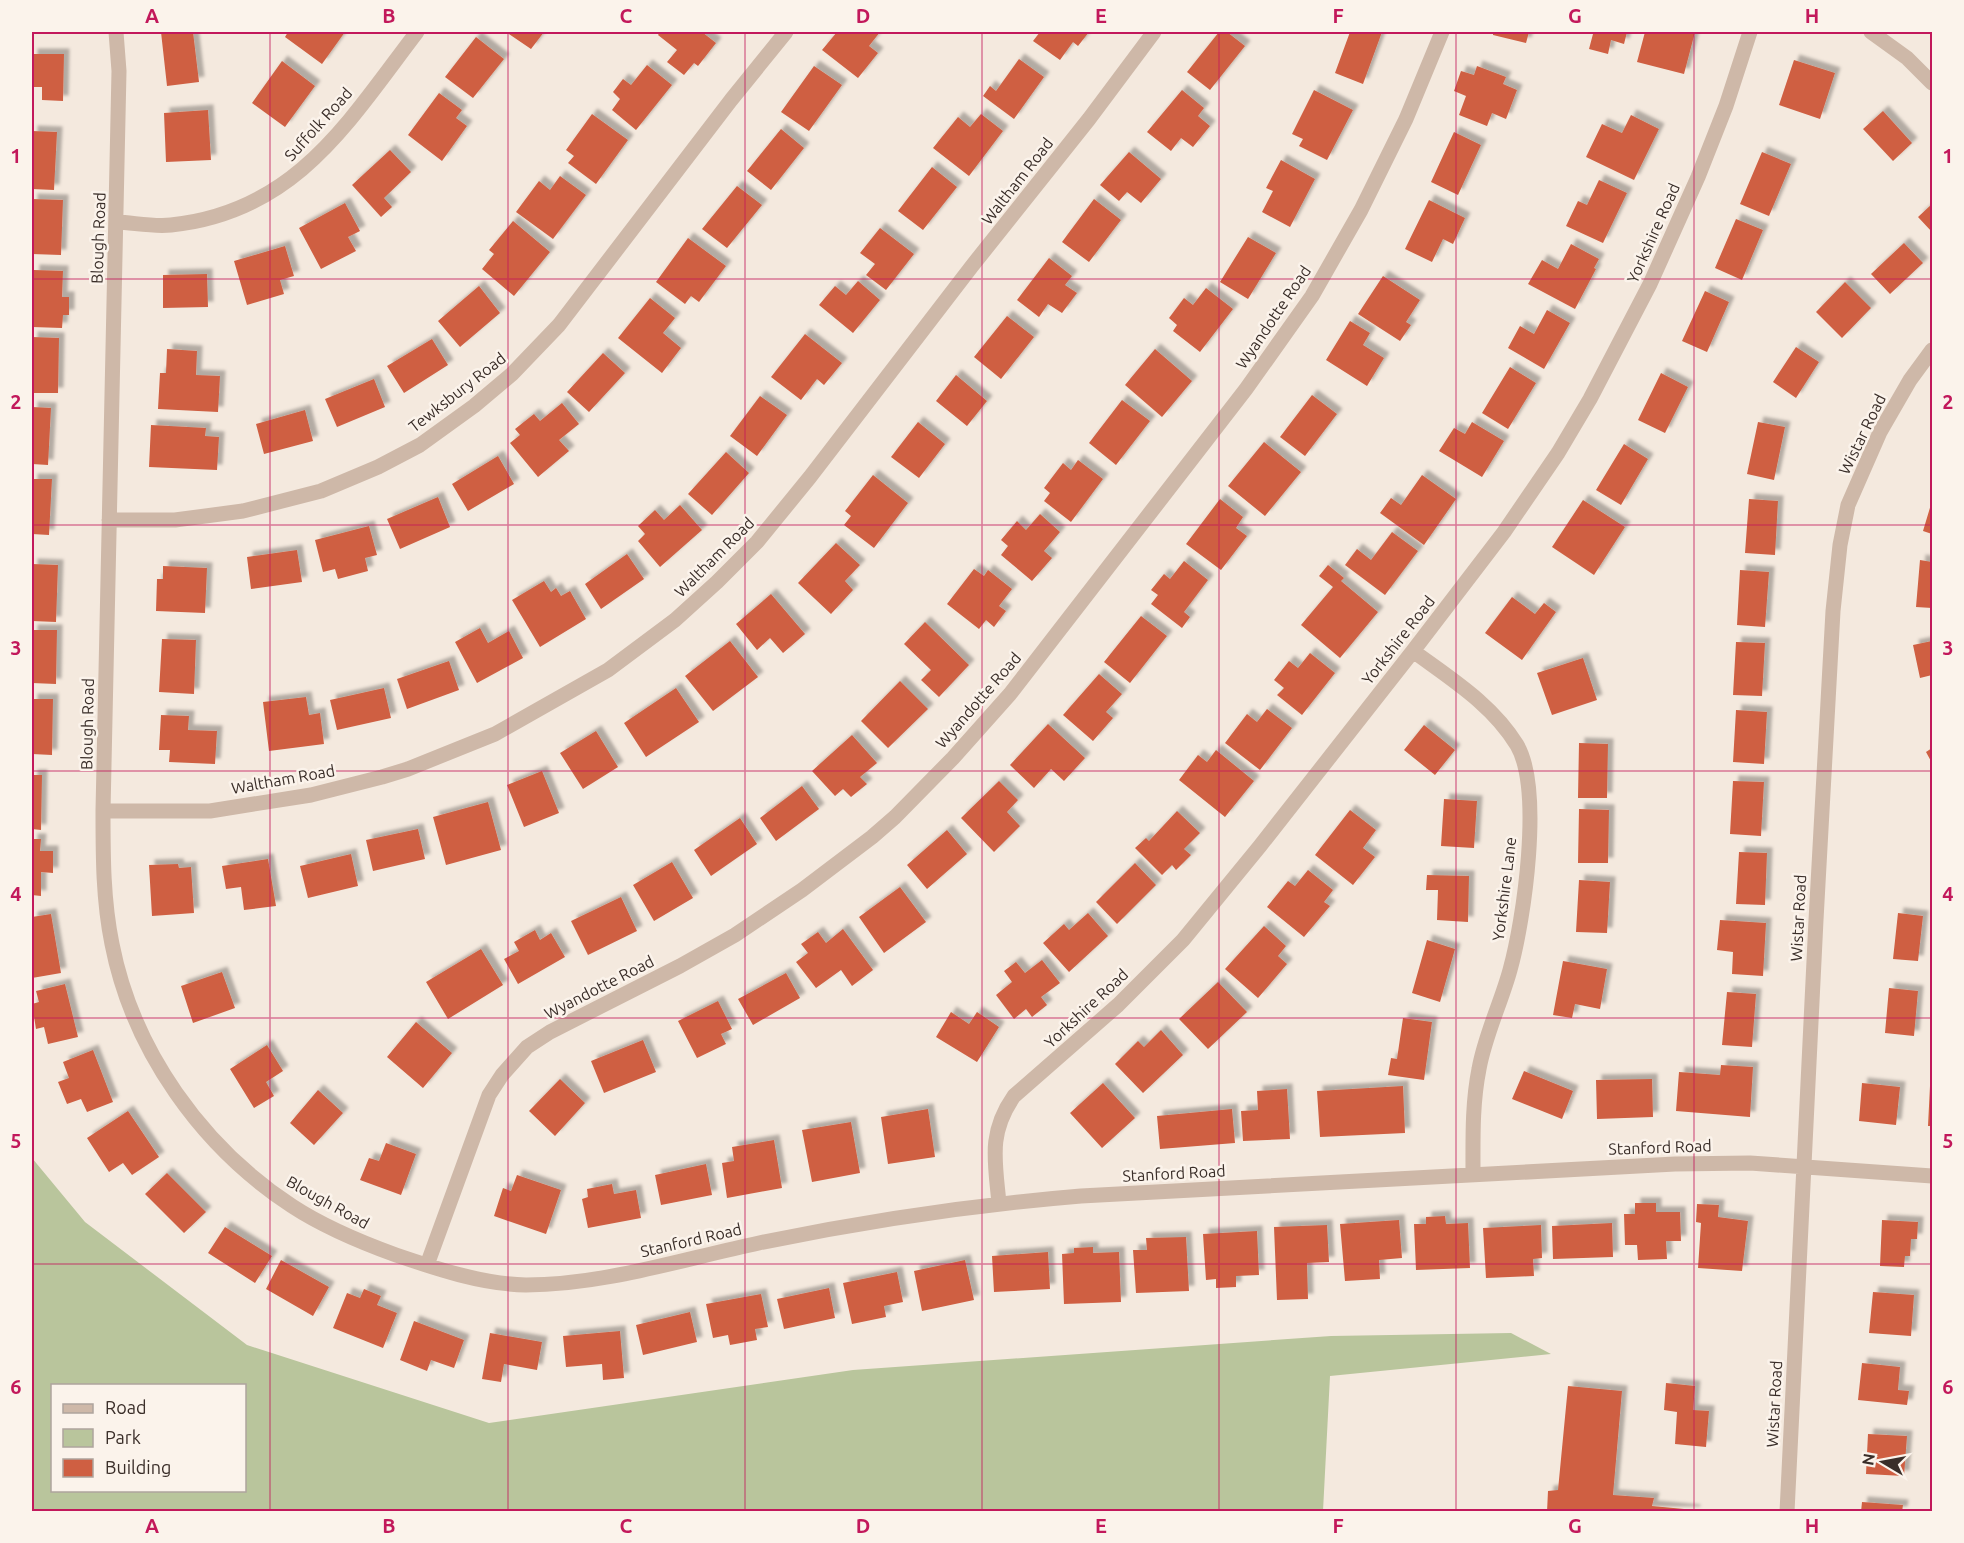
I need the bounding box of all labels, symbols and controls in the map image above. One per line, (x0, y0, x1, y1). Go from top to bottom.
text: A (145, 4, 159, 27)
text: B (382, 4, 396, 27)
text: C (620, 4, 633, 27)
text: D (856, 4, 870, 27)
text: E (1095, 4, 1107, 27)
text: F (1332, 4, 1344, 27)
text: G (1568, 4, 1582, 27)
text: H (1805, 4, 1819, 27)
street label: Suffolk Road (281, 84, 355, 164)
street label: Waltham Road (978, 134, 1056, 228)
text: 1 (10, 144, 22, 167)
text: 1 (1942, 144, 1954, 167)
street label: Yorkshire Road (1623, 180, 1683, 286)
street label: Blough Road (87, 192, 109, 284)
street label: Wyandotte Road (1232, 262, 1314, 372)
street label: Tewksbury Road (405, 349, 509, 435)
text: 2 (10, 390, 22, 413)
text: 2 (1942, 390, 1954, 413)
street label: Wistar Road (1835, 391, 1889, 477)
street label: Waltham Road (671, 514, 757, 600)
street label: Yorkshire Road (1358, 592, 1438, 688)
text: 3 (10, 636, 22, 659)
text: 3 (1942, 636, 1954, 659)
street label: Wyandotte Road (932, 649, 1024, 751)
street label: Blough Road (77, 678, 97, 770)
street label: Waltham Road (230, 761, 336, 797)
street label: Yorkshire Lane (1489, 836, 1519, 942)
street label: Wistar Road (1787, 874, 1809, 962)
text: 4 (10, 882, 22, 905)
text: 4 (1942, 882, 1954, 905)
street label: Wyandotte Road (541, 952, 657, 1022)
street label: Yorkshire Road (1041, 965, 1131, 1051)
text: 5 (10, 1129, 22, 1152)
text: 5 (1942, 1129, 1954, 1152)
street label: Stanford Road (1608, 1136, 1712, 1158)
street label: Stanford Road (1122, 1161, 1226, 1185)
street label: Blough Road (284, 1172, 372, 1232)
street label: Stanford Road (639, 1220, 743, 1260)
street label: Wistar Road (1763, 1360, 1785, 1448)
text: 6 (10, 1375, 22, 1398)
text: 6 (1942, 1375, 1954, 1398)
legend (51, 1384, 246, 1492)
text: Road (105, 1397, 147, 1417)
text: Park (105, 1427, 141, 1447)
north arrow (1853, 1432, 1913, 1492)
text: N (1858, 1452, 1878, 1467)
text: Building (105, 1457, 171, 1477)
text: A (145, 1514, 159, 1537)
text: B (382, 1514, 396, 1537)
text: C (620, 1514, 633, 1537)
text: D (856, 1514, 870, 1537)
text: E (1095, 1514, 1107, 1537)
text: F (1332, 1514, 1344, 1537)
text: G (1568, 1514, 1582, 1537)
text: H (1805, 1514, 1819, 1537)

